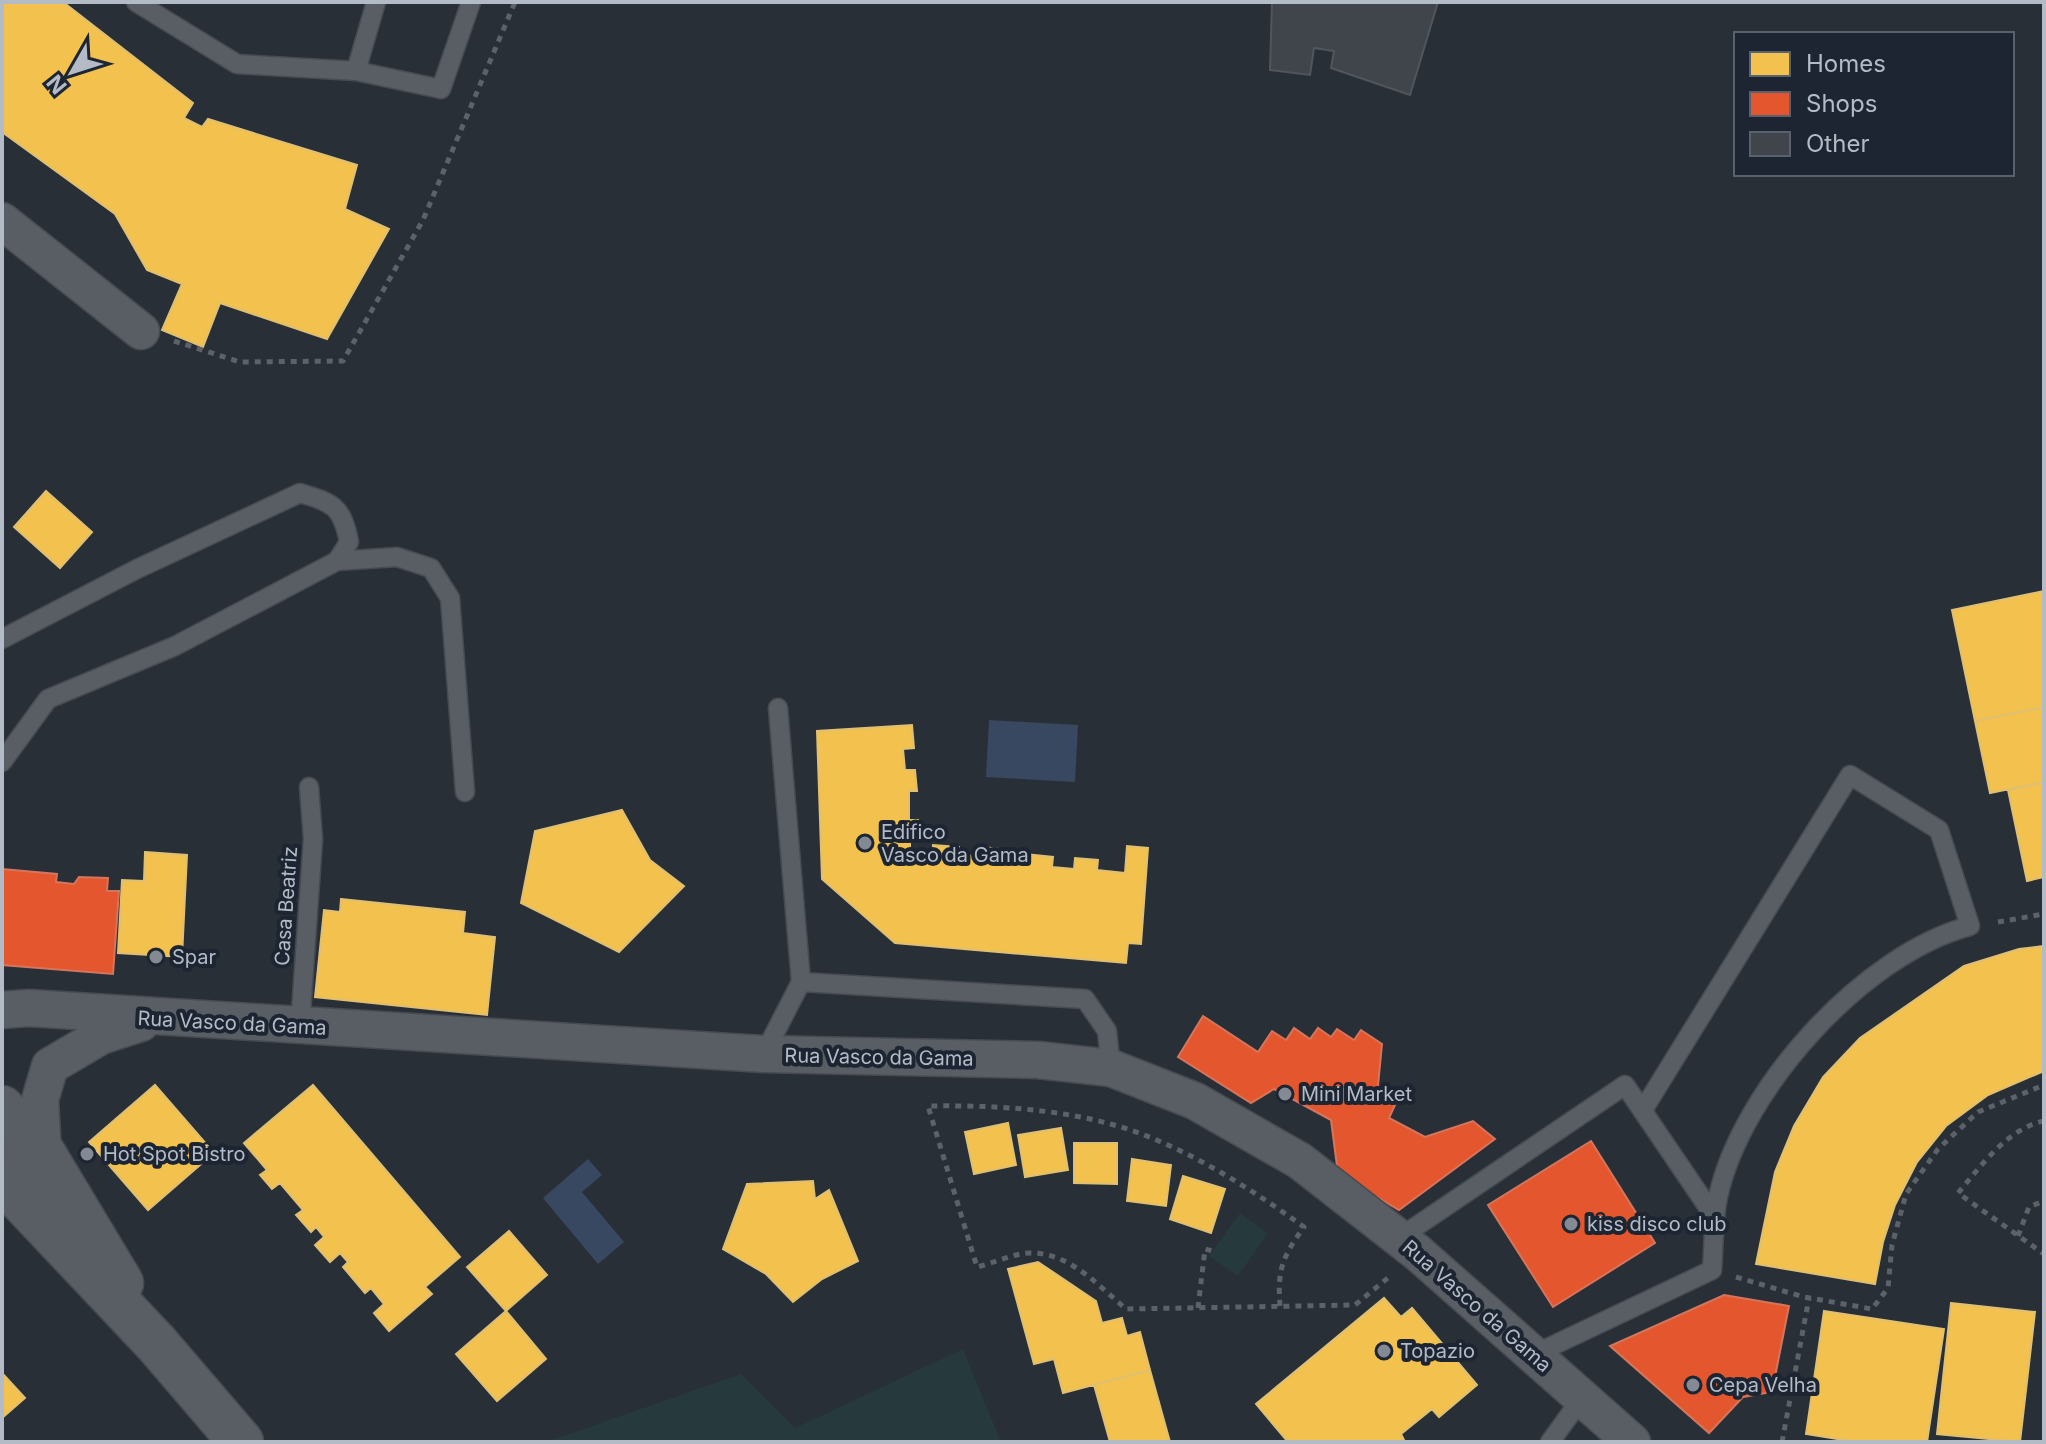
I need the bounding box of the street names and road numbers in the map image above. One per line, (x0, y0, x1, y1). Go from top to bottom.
street label: Casa Beatriz (270, 845, 302, 967)
street label: Rua Vasco da Gama (137, 1006, 327, 1040)
street label: Rua Vasco da Gama (784, 1043, 974, 1071)
street label: Rua Vasco da Gama (1398, 1235, 1556, 1377)

